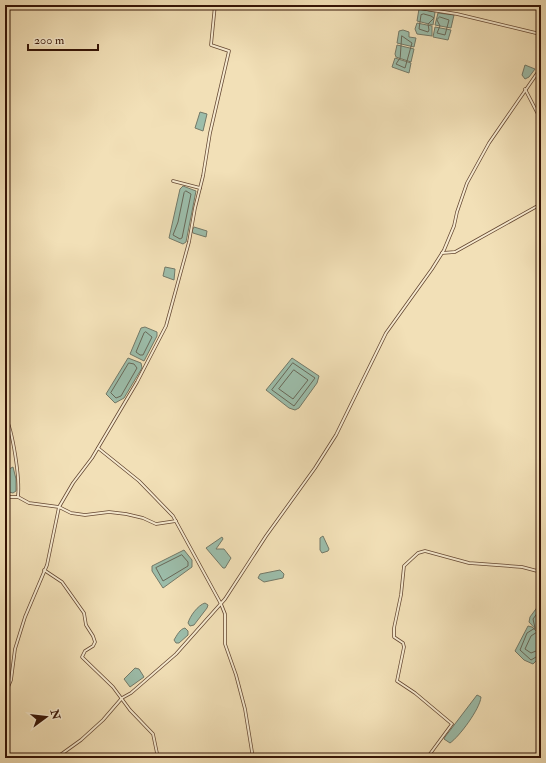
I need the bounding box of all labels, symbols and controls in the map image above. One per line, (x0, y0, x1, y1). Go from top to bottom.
scale bar (28, 26, 98, 52)
text: 200 m (34, 33, 65, 48)
north arrow (26, 697, 66, 737)
text: N (47, 707, 63, 722)

